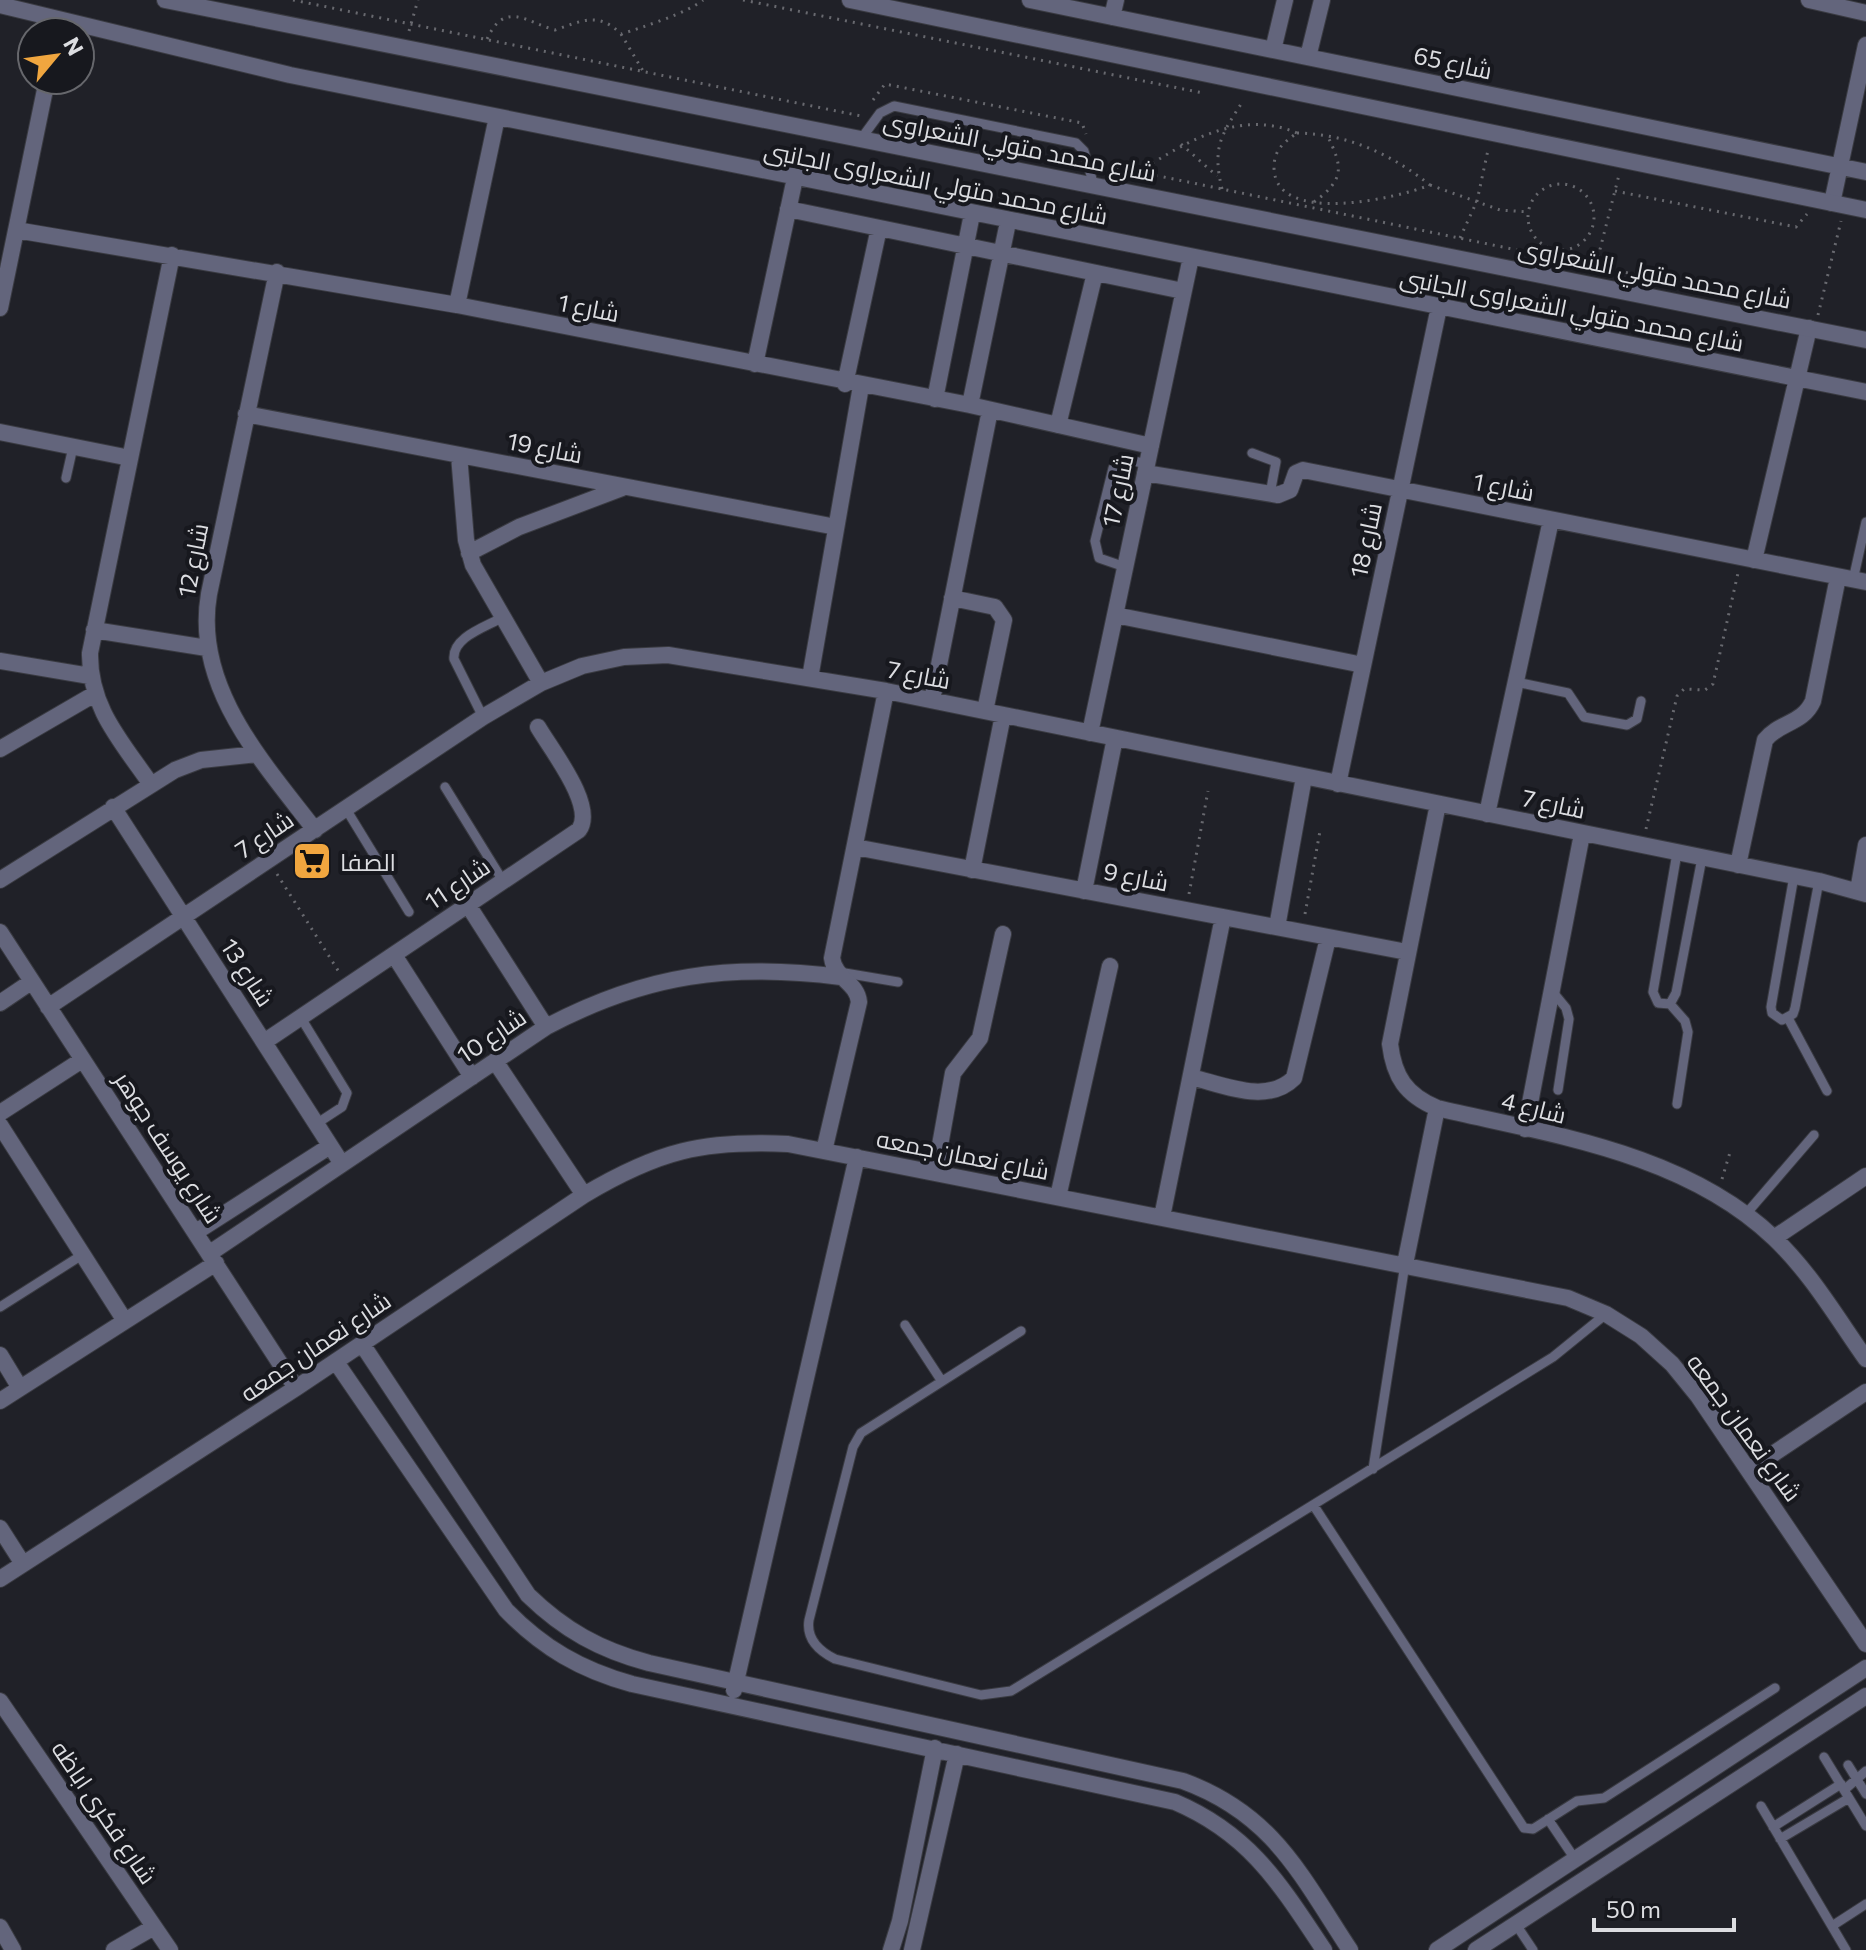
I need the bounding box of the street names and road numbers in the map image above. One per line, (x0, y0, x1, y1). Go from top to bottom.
street label: شارع 65 (1411, 40, 1495, 87)
street label: شارع محمد متولي الشعراوى (880, 105, 1159, 193)
street label: شارع محمد متولي الشعراوى الجانبى (761, 134, 1110, 235)
street label: شارع محمد متولي الشعراوى (1515, 232, 1794, 320)
street label: شارع محمد متولي الشعراوى الجانبى (1397, 261, 1746, 362)
street label: شارع 1 (556, 287, 622, 330)
street label: شارع 19 (504, 426, 585, 471)
street label: شارع 17 (1095, 451, 1142, 530)
street label: شارع 1 (1471, 466, 1537, 509)
street label: شارع 18 (1343, 500, 1390, 581)
street label: شارع 12 (171, 521, 216, 600)
street label: شارع 7 (884, 654, 953, 697)
street label: شارع 7 (1519, 782, 1588, 827)
street label: شارع 7 (229, 804, 300, 866)
street label: شارع 11 (419, 851, 496, 918)
street label: شارع 9 (1100, 856, 1171, 899)
street label: شارع 13 (213, 933, 281, 1013)
street label: شارع 10 (451, 1001, 533, 1071)
street label: شارع يوسف جوهر (106, 1064, 229, 1230)
street label: شارع 4 (1498, 1085, 1569, 1132)
street label: شارع نعمان جمعه (874, 1123, 1052, 1188)
street label: شارع نعمان جمعه (234, 1285, 397, 1410)
street label: شارع نعمان جمعه (1679, 1348, 1808, 1508)
street label: شارع فكرى اباظه (44, 1735, 164, 1891)

